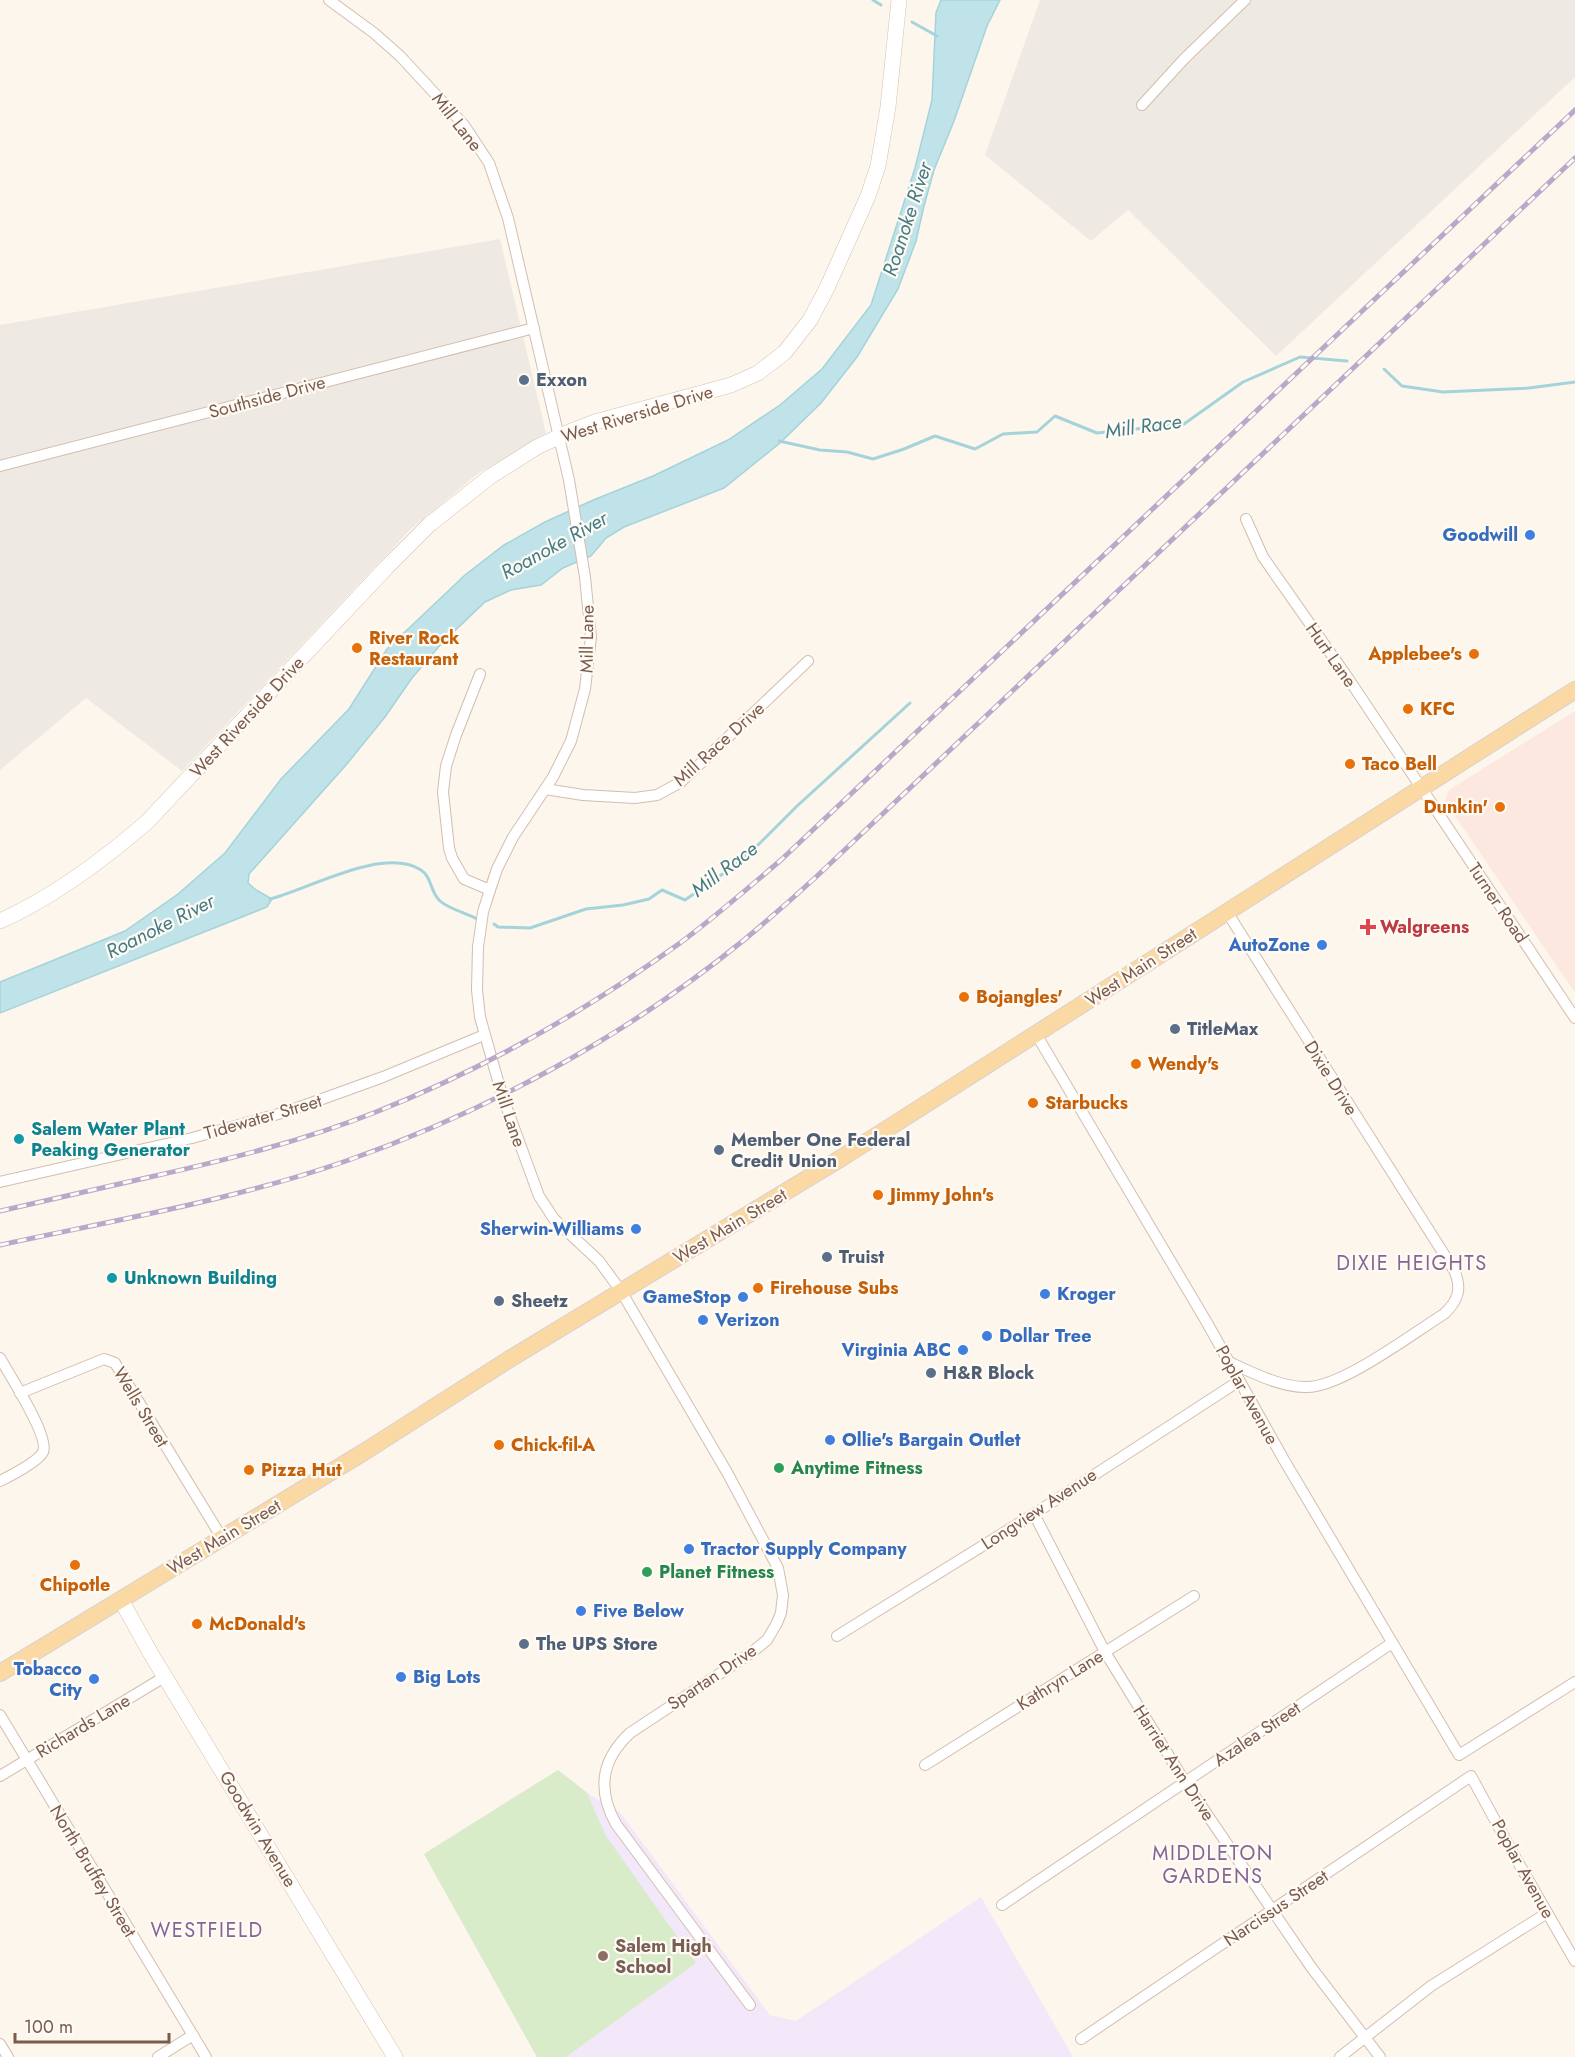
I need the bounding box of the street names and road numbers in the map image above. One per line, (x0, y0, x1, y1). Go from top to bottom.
street label: Mill Lane (426, 87, 488, 157)
street label: Southside Drive (206, 369, 328, 425)
street label: West Riverside Drive (558, 379, 716, 449)
street label: Mill Lane (573, 605, 601, 673)
street label: Hurt Lane (1299, 617, 1363, 693)
street label: West Riverside Drive (184, 651, 310, 783)
street label: Mill Race Drive (668, 696, 770, 792)
street label: Turner Road (1462, 858, 1534, 948)
street label: West Main Street (1080, 921, 1202, 1013)
street label: Dixie Drive (1298, 1036, 1364, 1120)
street label: Mill Lane (486, 1077, 532, 1151)
street label: Tidewater Street (201, 1088, 326, 1146)
street label: West Main Street (668, 1181, 792, 1270)
street label: Poplar Avenue (1209, 1341, 1285, 1449)
street label: Wells Street (107, 1362, 176, 1453)
street label: Longview Avenue (976, 1462, 1102, 1556)
street label: West Main Street (162, 1492, 286, 1581)
street label: Spartan Drive (662, 1637, 762, 1717)
street label: Kathryn Lane (1012, 1643, 1108, 1717)
street label: Richards Lane (31, 1688, 135, 1764)
street label: Azalea Street (1208, 1695, 1306, 1773)
street label: Harriet Ann Drive (1127, 1700, 1221, 1826)
street label: Goodwin Avenue (213, 1766, 303, 1892)
street label: North Bruffey Street (43, 1800, 143, 1943)
street label: Poplar Avenue (1485, 1815, 1561, 1923)
street label: Narcissus Street (1218, 1863, 1334, 1953)

